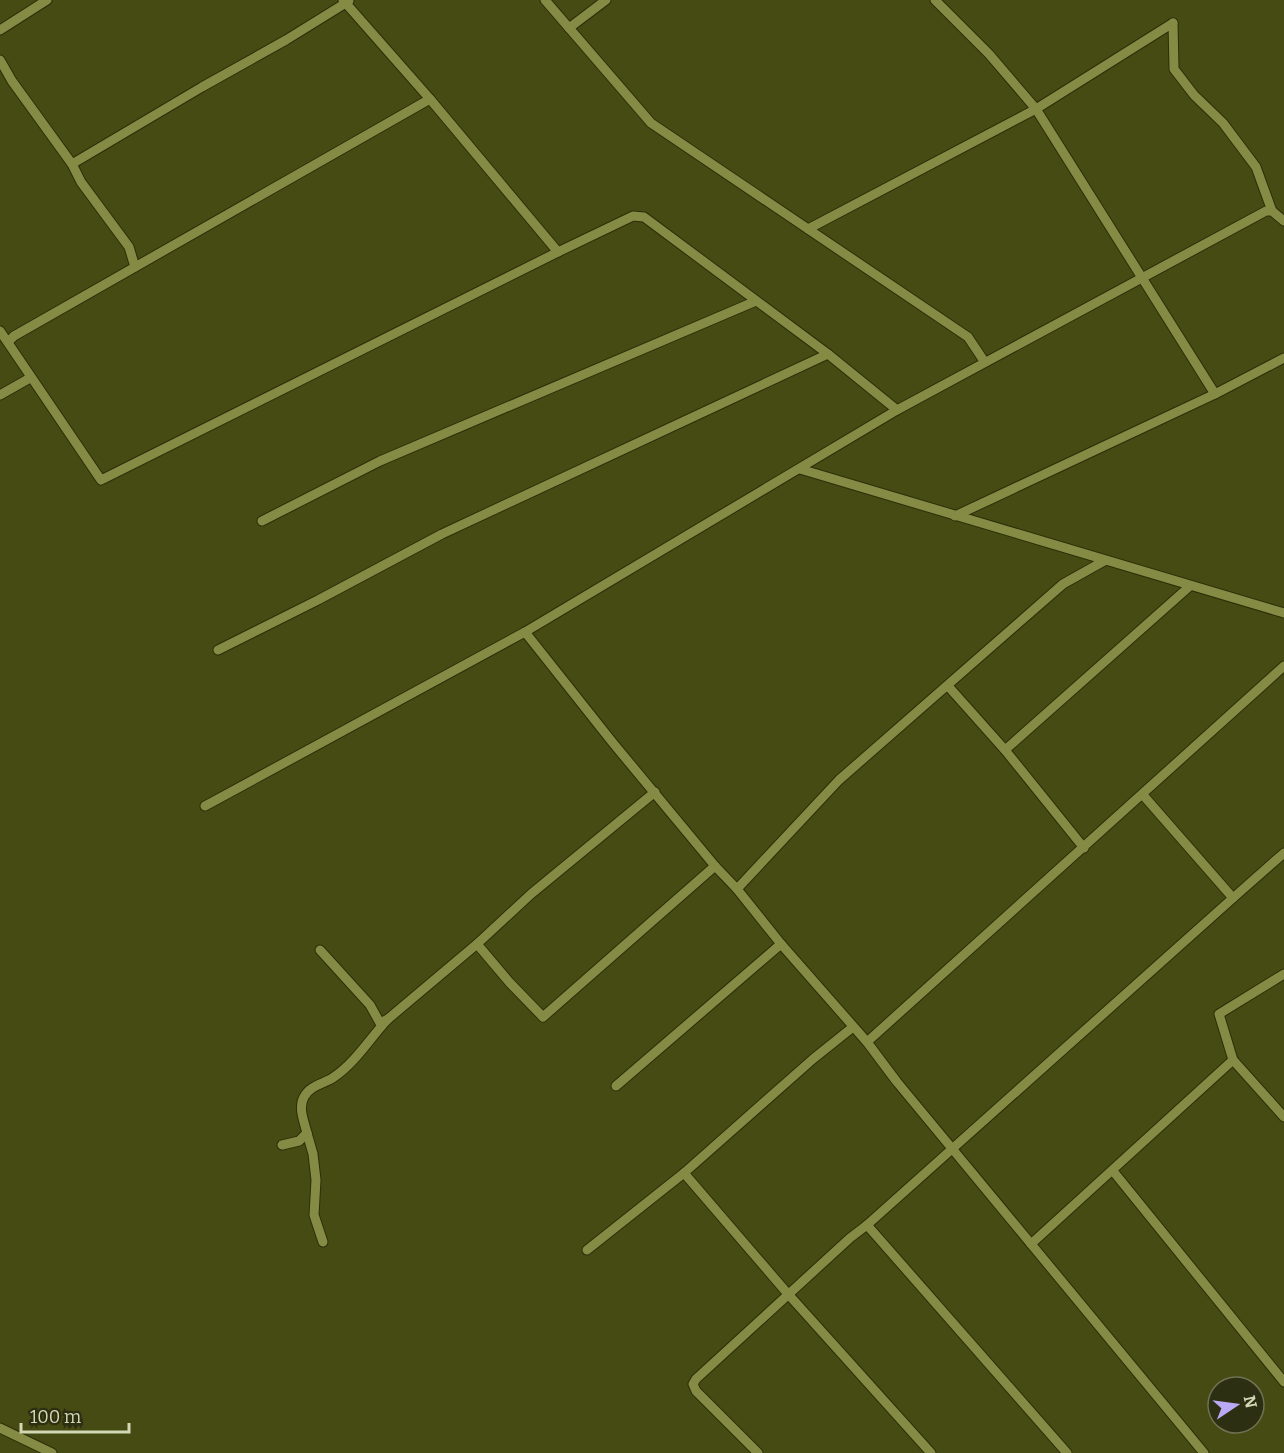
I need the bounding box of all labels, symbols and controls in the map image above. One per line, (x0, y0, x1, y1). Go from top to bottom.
north arrow (1206, 1375, 1266, 1435)
text: N (1239, 1394, 1261, 1410)
scale bar (21, 1396, 129, 1434)
text: 100 m (30, 1406, 81, 1428)

